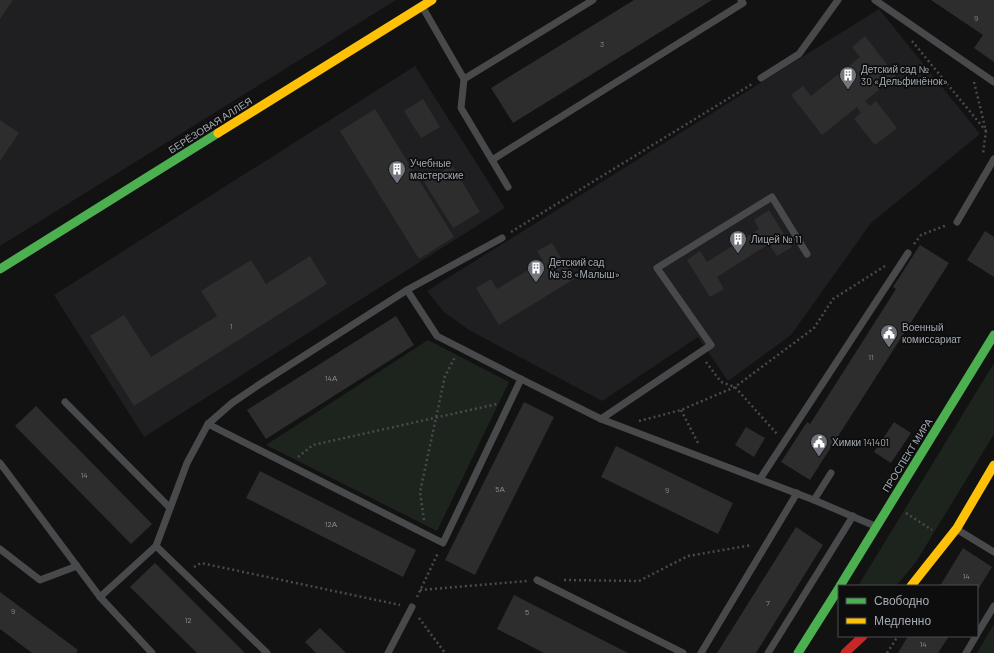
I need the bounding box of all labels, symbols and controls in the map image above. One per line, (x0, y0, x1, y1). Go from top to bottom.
house number: 9 (974, 13, 978, 23)
house number: 3 (600, 39, 604, 49)
place label: Детский сад № 30 «Дельфинёнок» (861, 63, 948, 87)
building icon: Детский сад № 30 «Дельфинёнок» (838, 65, 858, 90)
street label: БЕРЁЗОВАЯ АЛЛЕЯ (166, 94, 254, 156)
place label: Учебные мастерские (410, 157, 464, 181)
building icon: Учебные мастерские (387, 159, 407, 184)
building icon: Лицей № 11 (728, 229, 748, 254)
place label: Лицей № 11 (751, 233, 802, 245)
place label: Детский сад № 38 «Малыш» (549, 256, 620, 280)
building icon: Детский сад № 38 «Малыш» (526, 258, 546, 283)
house number: 1 (230, 321, 233, 331)
place label: Военный комиссариат (902, 321, 962, 345)
public building icon: Военный комиссариат (879, 323, 899, 348)
house number: 11 (868, 352, 874, 362)
house number: 14А (325, 373, 338, 383)
street label: ПРОСПЕКТ МИРА (879, 416, 935, 494)
public building icon: Химки 141401 (809, 432, 829, 457)
place label: Химки 141401 (832, 436, 889, 448)
house number: 14 (80, 470, 88, 480)
house number: 5А (495, 484, 505, 494)
house number: 9 (665, 485, 669, 495)
house number: 12А (325, 519, 338, 529)
house number: 14 (962, 571, 970, 581)
legend (838, 585, 978, 637)
text: Свободно (874, 593, 929, 608)
house number: 7 (766, 598, 770, 608)
house number: 9 (11, 606, 15, 616)
house number: 5 (525, 607, 529, 617)
text: Медленно (874, 613, 931, 628)
house number: 12 (184, 615, 192, 625)
house number: 14 (919, 639, 927, 649)

